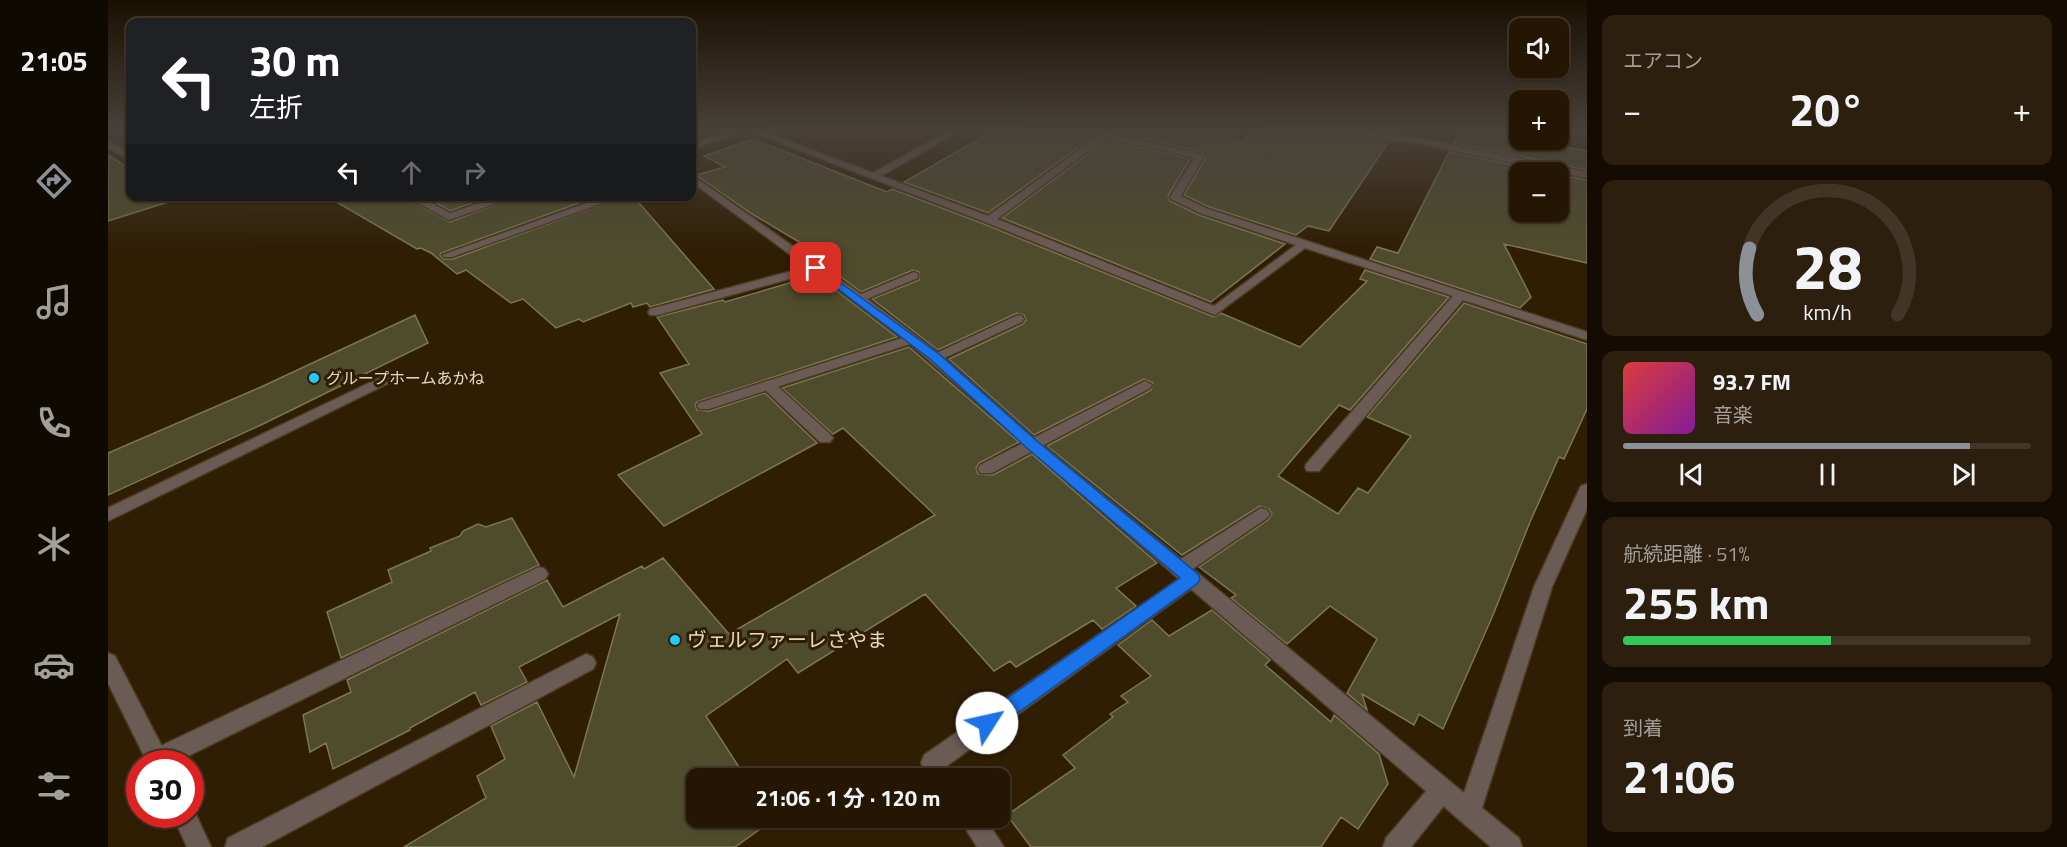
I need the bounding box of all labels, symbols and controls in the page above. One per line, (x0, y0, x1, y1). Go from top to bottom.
map controls (1509, 18, 1569, 222)
button: sound (1509, 18, 1569, 78)
text: 30 m (249, 28, 341, 92)
text: 21:05 (20, 40, 88, 81)
icon: left (150, 42, 228, 120)
text: エアコン (1623, 45, 1703, 76)
text: 20° (1789, 75, 1865, 143)
text: − (1623, 85, 1641, 135)
text: + (2013, 85, 2031, 135)
text: 左折 (249, 86, 303, 127)
button: + (1509, 90, 1569, 150)
icon: left (332, 156, 365, 189)
icon: ahead (395, 156, 428, 189)
icon: right (458, 156, 491, 189)
icon: directions (33, 160, 75, 202)
button: − (1509, 162, 1569, 222)
text: 28 (1792, 218, 1862, 313)
pin (790, 242, 841, 293)
icon: arrive (799, 251, 832, 284)
icon: music (33, 281, 75, 323)
text: km/h (1803, 297, 1851, 329)
text: 93.7 FM (1713, 365, 1791, 399)
place label: グループホームあかね (326, 366, 485, 390)
marker: グループホームあかね (307, 371, 321, 385)
text: 音楽 (1713, 399, 1753, 430)
icon: phone (33, 402, 75, 444)
icon: previous (1675, 458, 1708, 491)
icon: pause (1811, 458, 1844, 491)
icon: next (1947, 458, 1980, 491)
icon: climate (33, 523, 75, 565)
text: 航続距離 · 51% (1623, 538, 1750, 569)
text: 255 km (1623, 568, 1769, 636)
place label: ヴェルファーレさやま (687, 624, 887, 655)
marker: ヴェルファーレさやま (668, 633, 682, 647)
icon: car (33, 644, 75, 686)
position arrow (955, 691, 1019, 755)
text: 到着 (1623, 712, 1663, 743)
text: 21:06 (1623, 742, 1735, 810)
speed limit sign: 30 (126, 750, 204, 828)
icon: filters (33, 765, 75, 807)
text: 21:06 · 1 分 · 120 m (756, 781, 940, 815)

